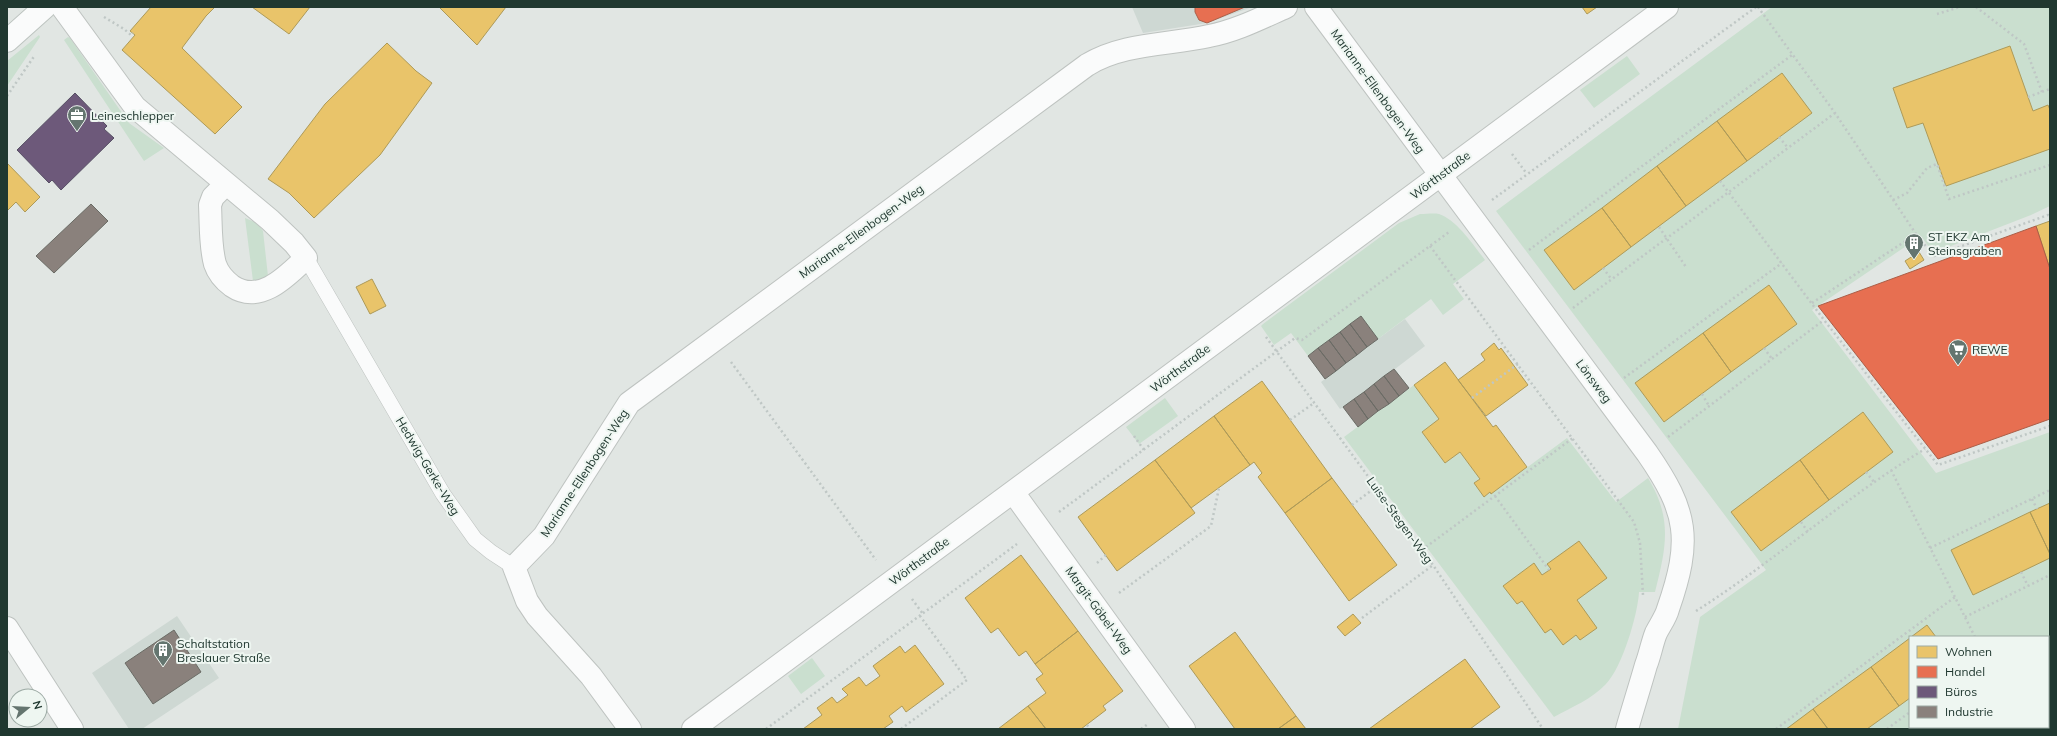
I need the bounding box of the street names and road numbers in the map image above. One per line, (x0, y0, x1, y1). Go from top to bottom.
street label: Marianne-Ellenbogen-Weg (1328, 26, 1428, 156)
street label: Wörthstraße (1407, 148, 1473, 202)
street label: Marianne-Ellenbogen-Weg (796, 181, 926, 281)
street label: Wörthstraße (1147, 341, 1213, 395)
street label: Lönsweg (1573, 356, 1615, 406)
street label: Marianne-Ellenbogen-Weg (537, 406, 631, 540)
street label: Hedwig-Gerke-Weg (393, 414, 463, 518)
street label: Luise-Stegen-Weg (1363, 474, 1437, 566)
street label: Wörthstraße (886, 534, 952, 588)
street label: Margit-Göbel-Weg (1062, 563, 1136, 657)

